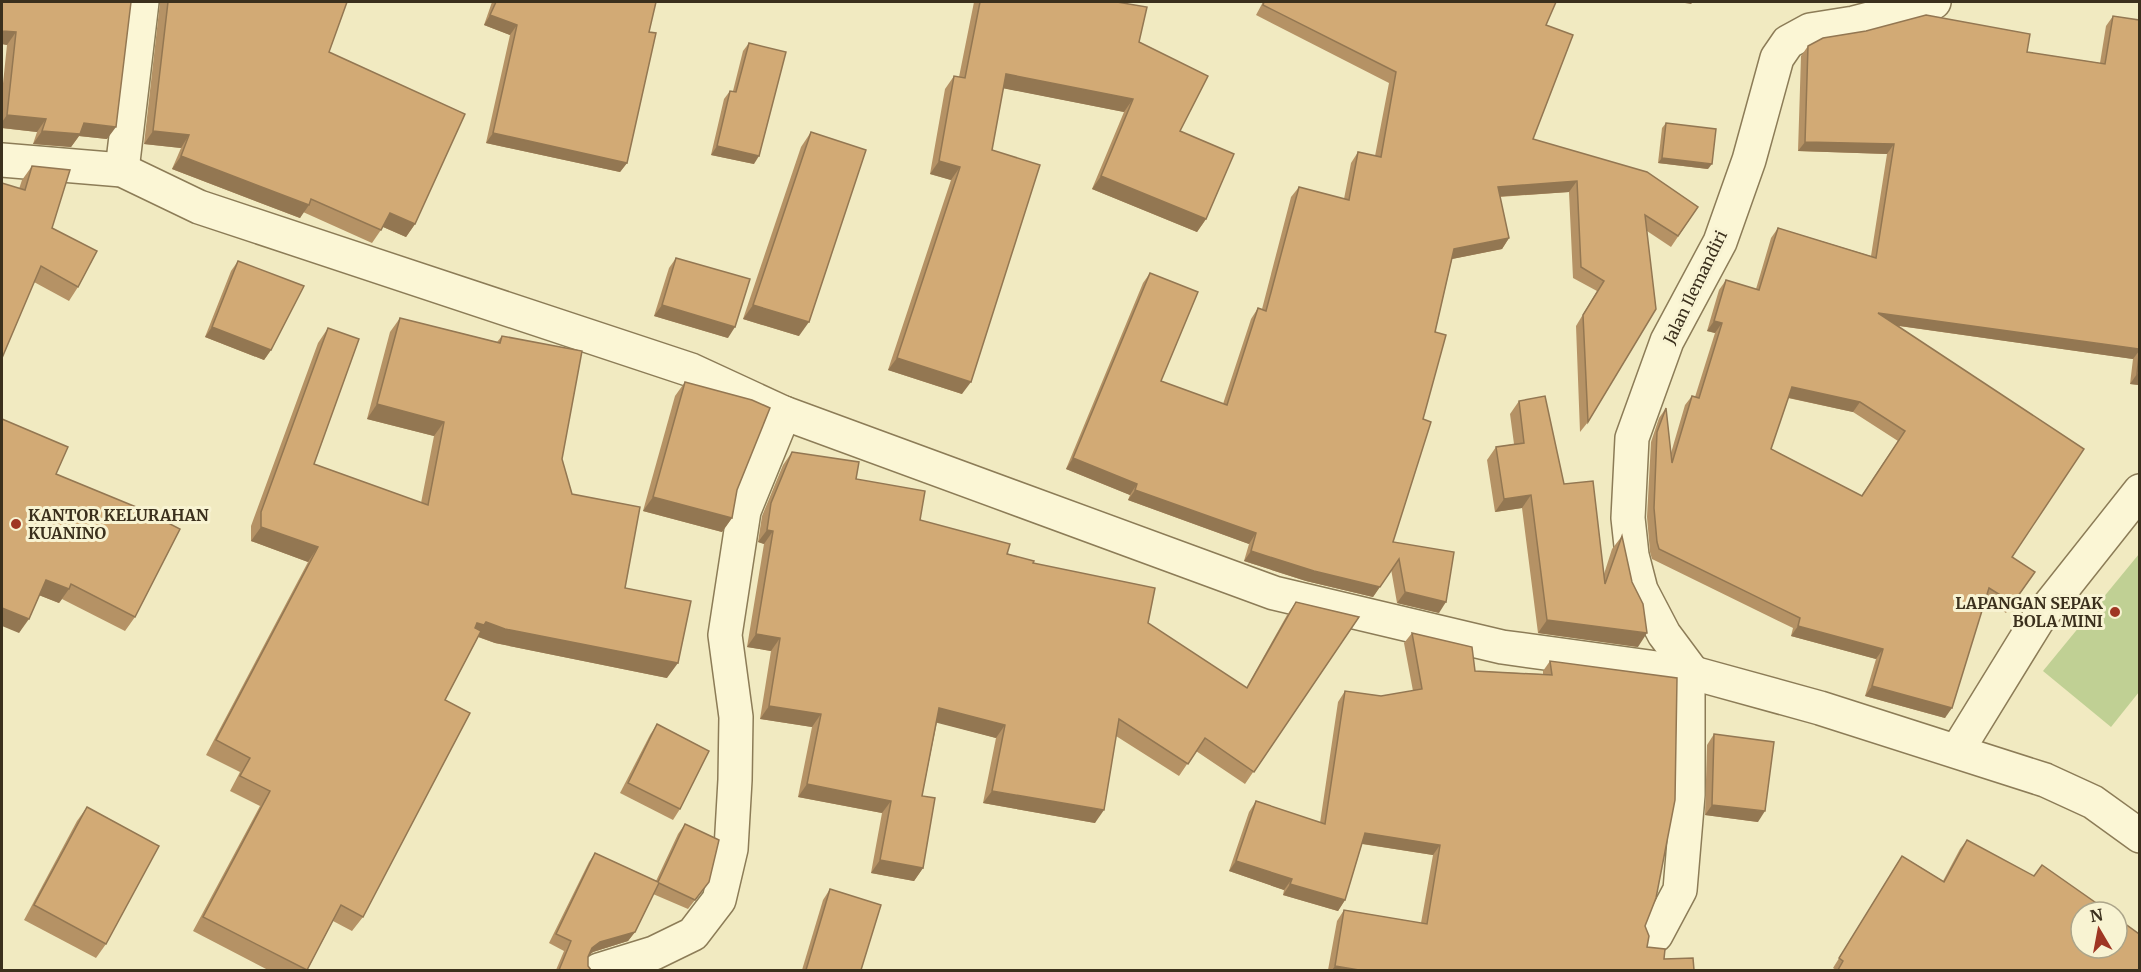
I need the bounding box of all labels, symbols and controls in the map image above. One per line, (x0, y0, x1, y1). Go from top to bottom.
street label: Jalan Ilemandiri (1658, 227, 1731, 348)
place label: KANTOR KELURAHAN KUANINO (28, 505, 209, 543)
marker: KANTOR KELURAHAN KUANINO (9, 517, 23, 531)
place label: LAPANGAN SEPAK BOLA MINI (1955, 593, 2103, 631)
marker: LAPANGAN SEPAK BOLA MINI (2108, 605, 2122, 619)
north arrow (2069, 900, 2129, 960)
text: N (2088, 904, 2105, 926)

